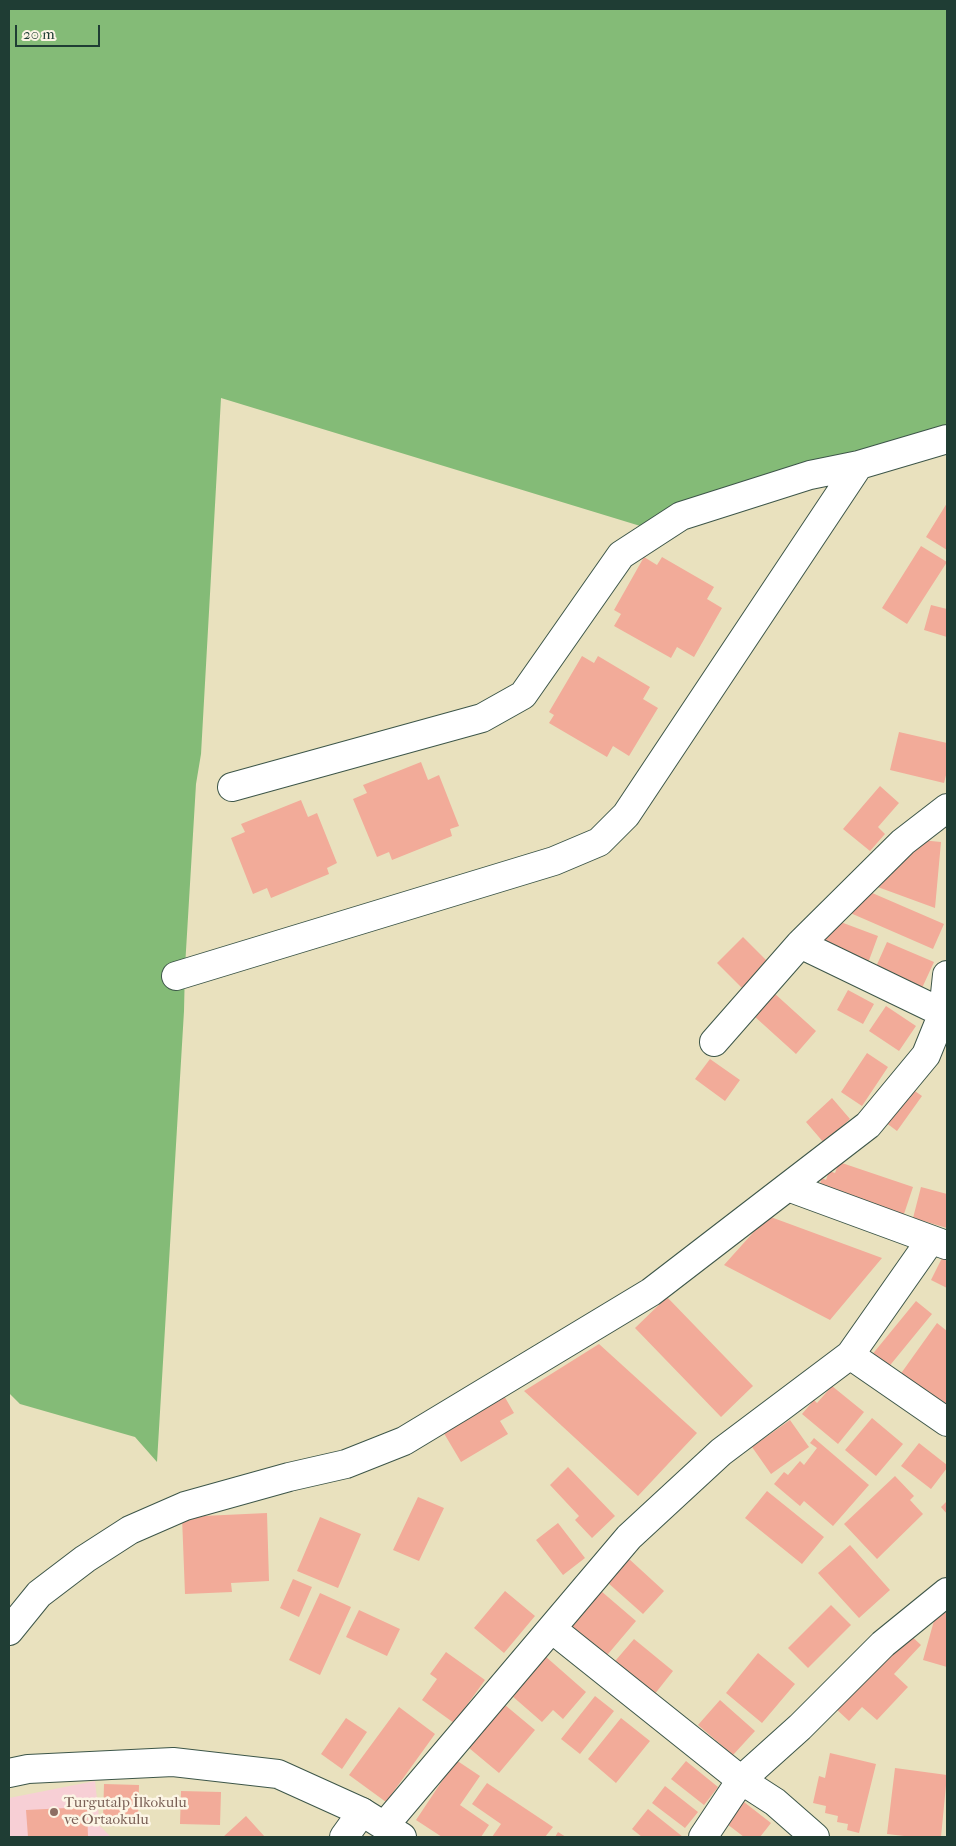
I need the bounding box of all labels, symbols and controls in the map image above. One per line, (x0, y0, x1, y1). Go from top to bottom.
scale bar (18, 15, 102, 47)
text: 20 m (23, 25, 55, 43)
place label: Turgutalp İlkokulu ve Ortaokulu (64, 1794, 187, 1829)
marker: Turgutalp İlkokulu ve Ortaokulu (48, 1806, 60, 1818)

